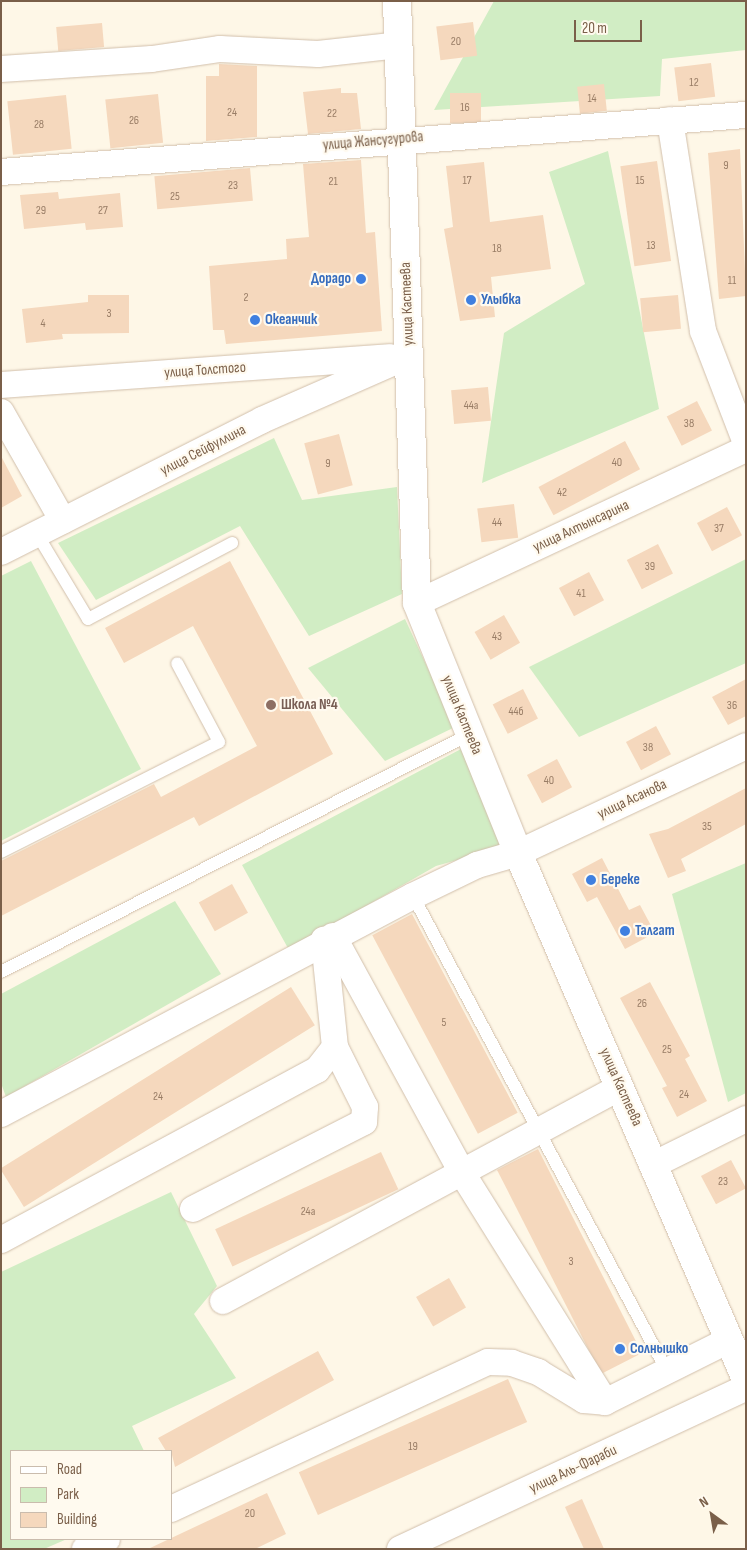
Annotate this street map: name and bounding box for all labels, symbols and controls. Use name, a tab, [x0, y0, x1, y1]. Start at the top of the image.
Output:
scale bar	[577, 10, 644, 42]
text: 20 m	[582, 19, 607, 38]
house number: 20	[451, 35, 461, 49]
house number: 12	[689, 76, 699, 90]
house number: 14	[587, 92, 597, 106]
house number: 16	[460, 101, 470, 115]
house number: 24	[227, 106, 237, 120]
house number: 22	[327, 107, 337, 121]
house number: 26	[129, 114, 139, 128]
house number: 28	[34, 118, 44, 132]
street label: улица Жансугурова	[322, 128, 424, 154]
house number: 9	[723, 159, 729, 173]
house number: 17	[463, 174, 471, 188]
house number: 15	[635, 174, 645, 188]
house number: 21	[328, 175, 338, 189]
house number: 23	[228, 179, 238, 193]
house number: 25	[170, 190, 180, 204]
house number: 29	[36, 204, 46, 218]
house number: 27	[98, 204, 108, 218]
house number: 13	[646, 239, 656, 253]
house number: 18	[492, 242, 502, 256]
street label: улица Кастеева	[397, 262, 417, 346]
place label: Дорадо	[311, 270, 351, 288]
marker: Дорадо	[355, 273, 367, 285]
house number: 11	[728, 274, 736, 288]
house number: 2	[244, 291, 248, 305]
place label: Улыбка	[481, 291, 521, 309]
marker: Улыбка	[465, 294, 477, 306]
house number: 3	[106, 307, 112, 321]
place label: Океанчик	[265, 311, 317, 329]
marker: Океанчик	[249, 314, 261, 326]
house number: 4	[40, 317, 46, 331]
street label: улица Толстого	[164, 358, 246, 382]
house number: 44а	[464, 399, 478, 413]
house number: 38	[684, 417, 694, 431]
street label: улица Сейфуллина	[157, 421, 249, 479]
house number: 40	[612, 456, 622, 470]
house number: 9	[325, 457, 331, 471]
house number: 42	[557, 486, 567, 500]
street label: улица Алтынсарина	[530, 496, 632, 556]
house number: 44	[492, 516, 502, 530]
house number: 37	[714, 522, 724, 536]
house number: 39	[645, 560, 655, 574]
house number: 41	[576, 587, 586, 601]
house number: 43	[492, 630, 502, 644]
street label: улица Кастеева	[438, 673, 486, 757]
place label: Школа №4	[281, 696, 338, 714]
marker: Школа №4	[265, 699, 277, 711]
house number: 36	[727, 699, 737, 713]
house number: 44б	[508, 705, 524, 719]
house number: 38	[643, 741, 653, 755]
house number: 40	[544, 774, 554, 788]
street label: улица Асанова	[594, 775, 670, 823]
house number: 35	[702, 820, 712, 834]
place label: Береке	[601, 871, 640, 889]
marker: Береке	[585, 874, 597, 886]
place label: Талгат	[635, 922, 675, 940]
marker: Талгат	[619, 925, 631, 937]
house number: 26	[637, 997, 647, 1011]
house number: 5	[442, 1016, 446, 1030]
house number: 25	[662, 1043, 672, 1057]
street label: улица Кастеева	[596, 1045, 646, 1129]
house number: 24	[679, 1088, 689, 1102]
house number: 24	[153, 1090, 163, 1104]
house number: 23	[718, 1175, 728, 1189]
house number: 24а	[301, 1205, 315, 1219]
house number: 3	[568, 1255, 574, 1269]
place label: Солнышко	[630, 1340, 688, 1358]
marker: Солнышко	[614, 1343, 626, 1355]
house number: 19	[408, 1440, 418, 1454]
street label: улица Аль-Фараби	[526, 1441, 620, 1497]
legend	[10, 1450, 172, 1540]
text: Road	[57, 1460, 82, 1479]
text: Park	[57, 1485, 79, 1504]
north arrow	[687, 1490, 737, 1540]
text: N	[696, 1493, 711, 1511]
house number: 20	[245, 1507, 255, 1521]
text: Building	[57, 1510, 97, 1529]

